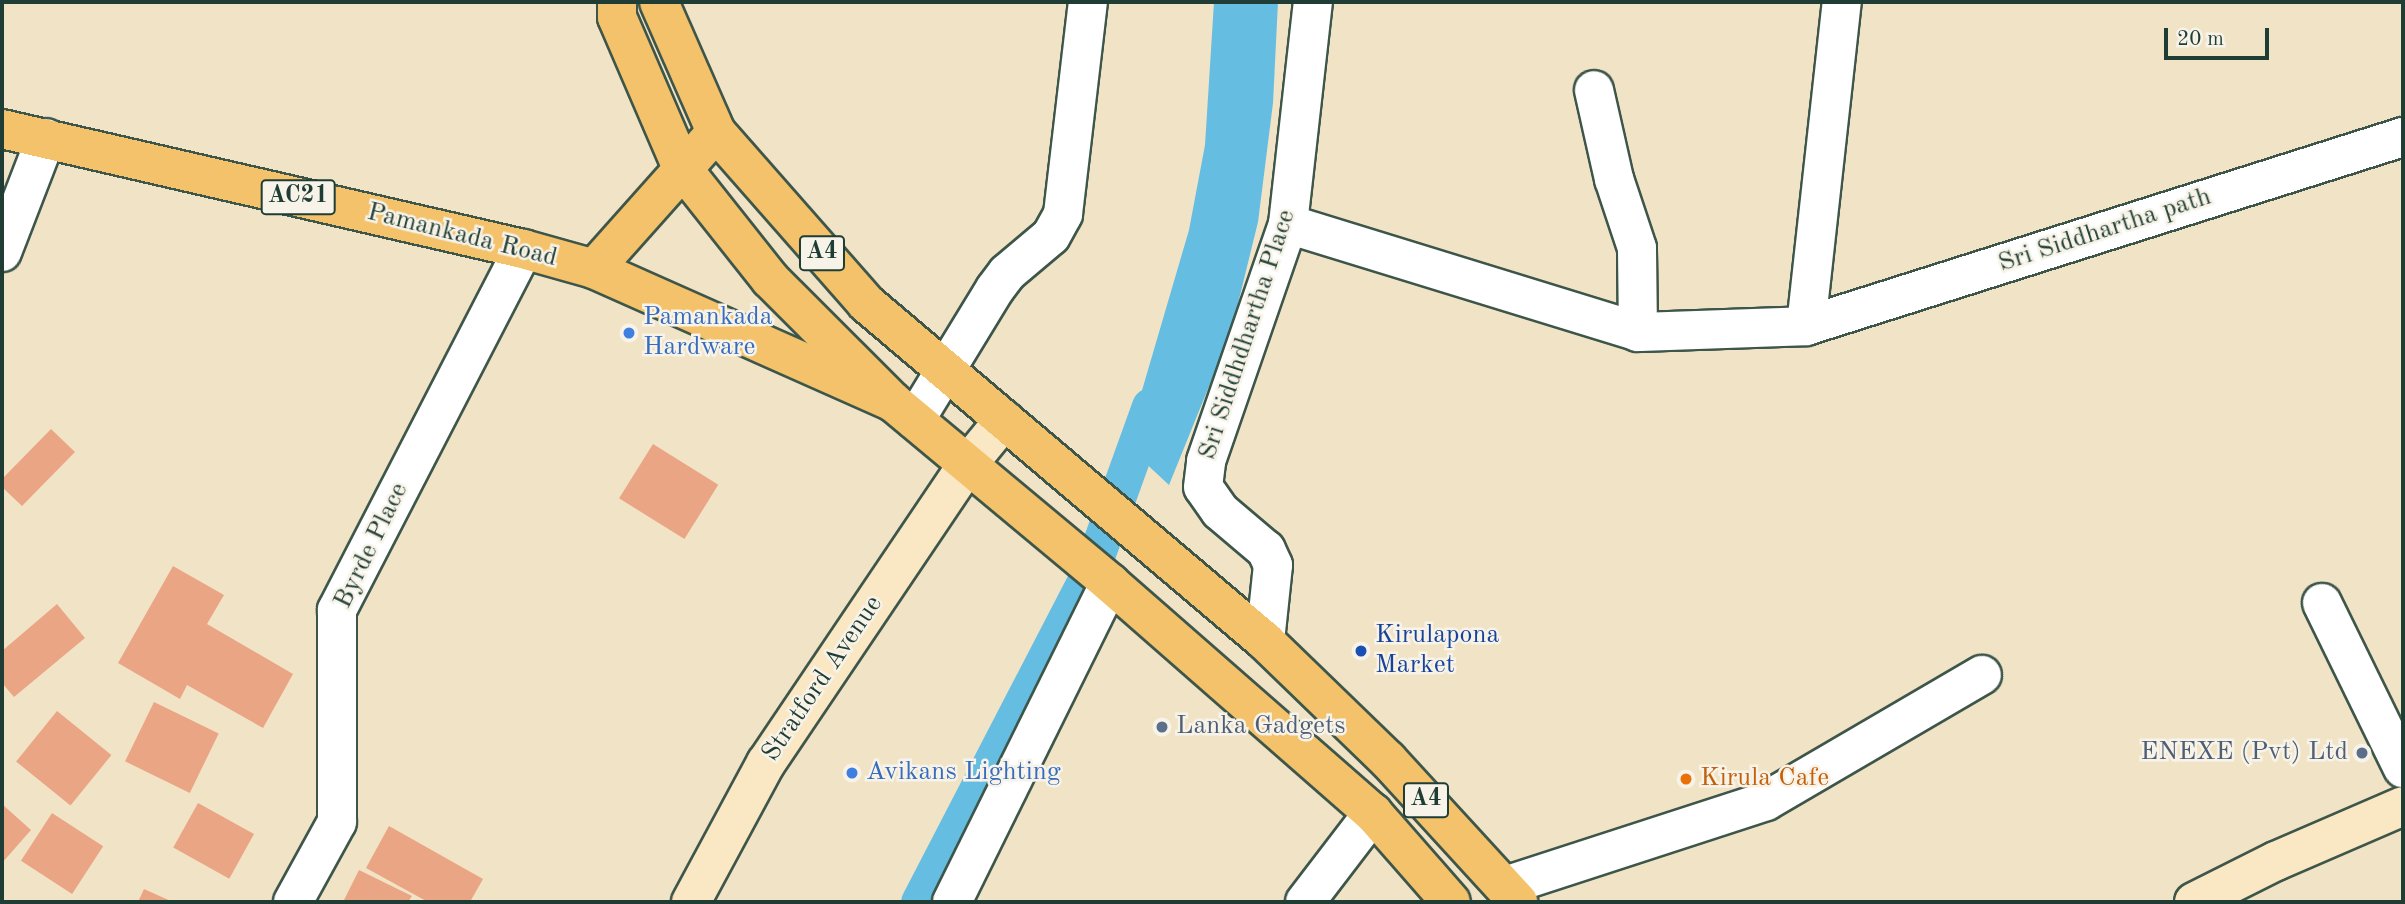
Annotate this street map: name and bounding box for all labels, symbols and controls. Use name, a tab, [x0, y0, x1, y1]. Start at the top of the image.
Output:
scale bar	[2167, 14, 2272, 58]
text: 20 m	[2177, 29, 2224, 50]
road number: AC21	[260, 176, 336, 218]
street label: Sri Siddhartha path	[1995, 182, 2215, 280]
street label: Pamankada Road	[364, 197, 560, 275]
street label: Sri Siddhdhartha Place	[1193, 206, 1303, 464]
road number: A4	[798, 232, 846, 274]
place label: Pamankada Hardware	[643, 302, 773, 364]
marker: Pamankada Hardware	[621, 325, 637, 341]
street label: Byrde Place	[328, 478, 416, 614]
street label: Stratford Avenue	[756, 590, 890, 768]
place label: Kirulapona Market	[1375, 620, 1499, 682]
marker: Kirulapona Market	[1353, 643, 1369, 659]
place label: Lanka Gadgets	[1176, 711, 1345, 743]
marker: Lanka Gadgets	[1154, 719, 1170, 735]
place label: ENEXE (Pvt) Ltd	[2140, 737, 2348, 769]
marker: ENEXE (Pvt) Ltd	[2354, 745, 2370, 761]
place label: Avikans Lighting	[866, 757, 1061, 789]
place label: Kirula Cafe	[1700, 763, 1829, 795]
marker: Avikans Lighting	[844, 765, 860, 781]
marker: Kirula Cafe	[1678, 771, 1694, 787]
road number: A4	[1402, 780, 1450, 820]

